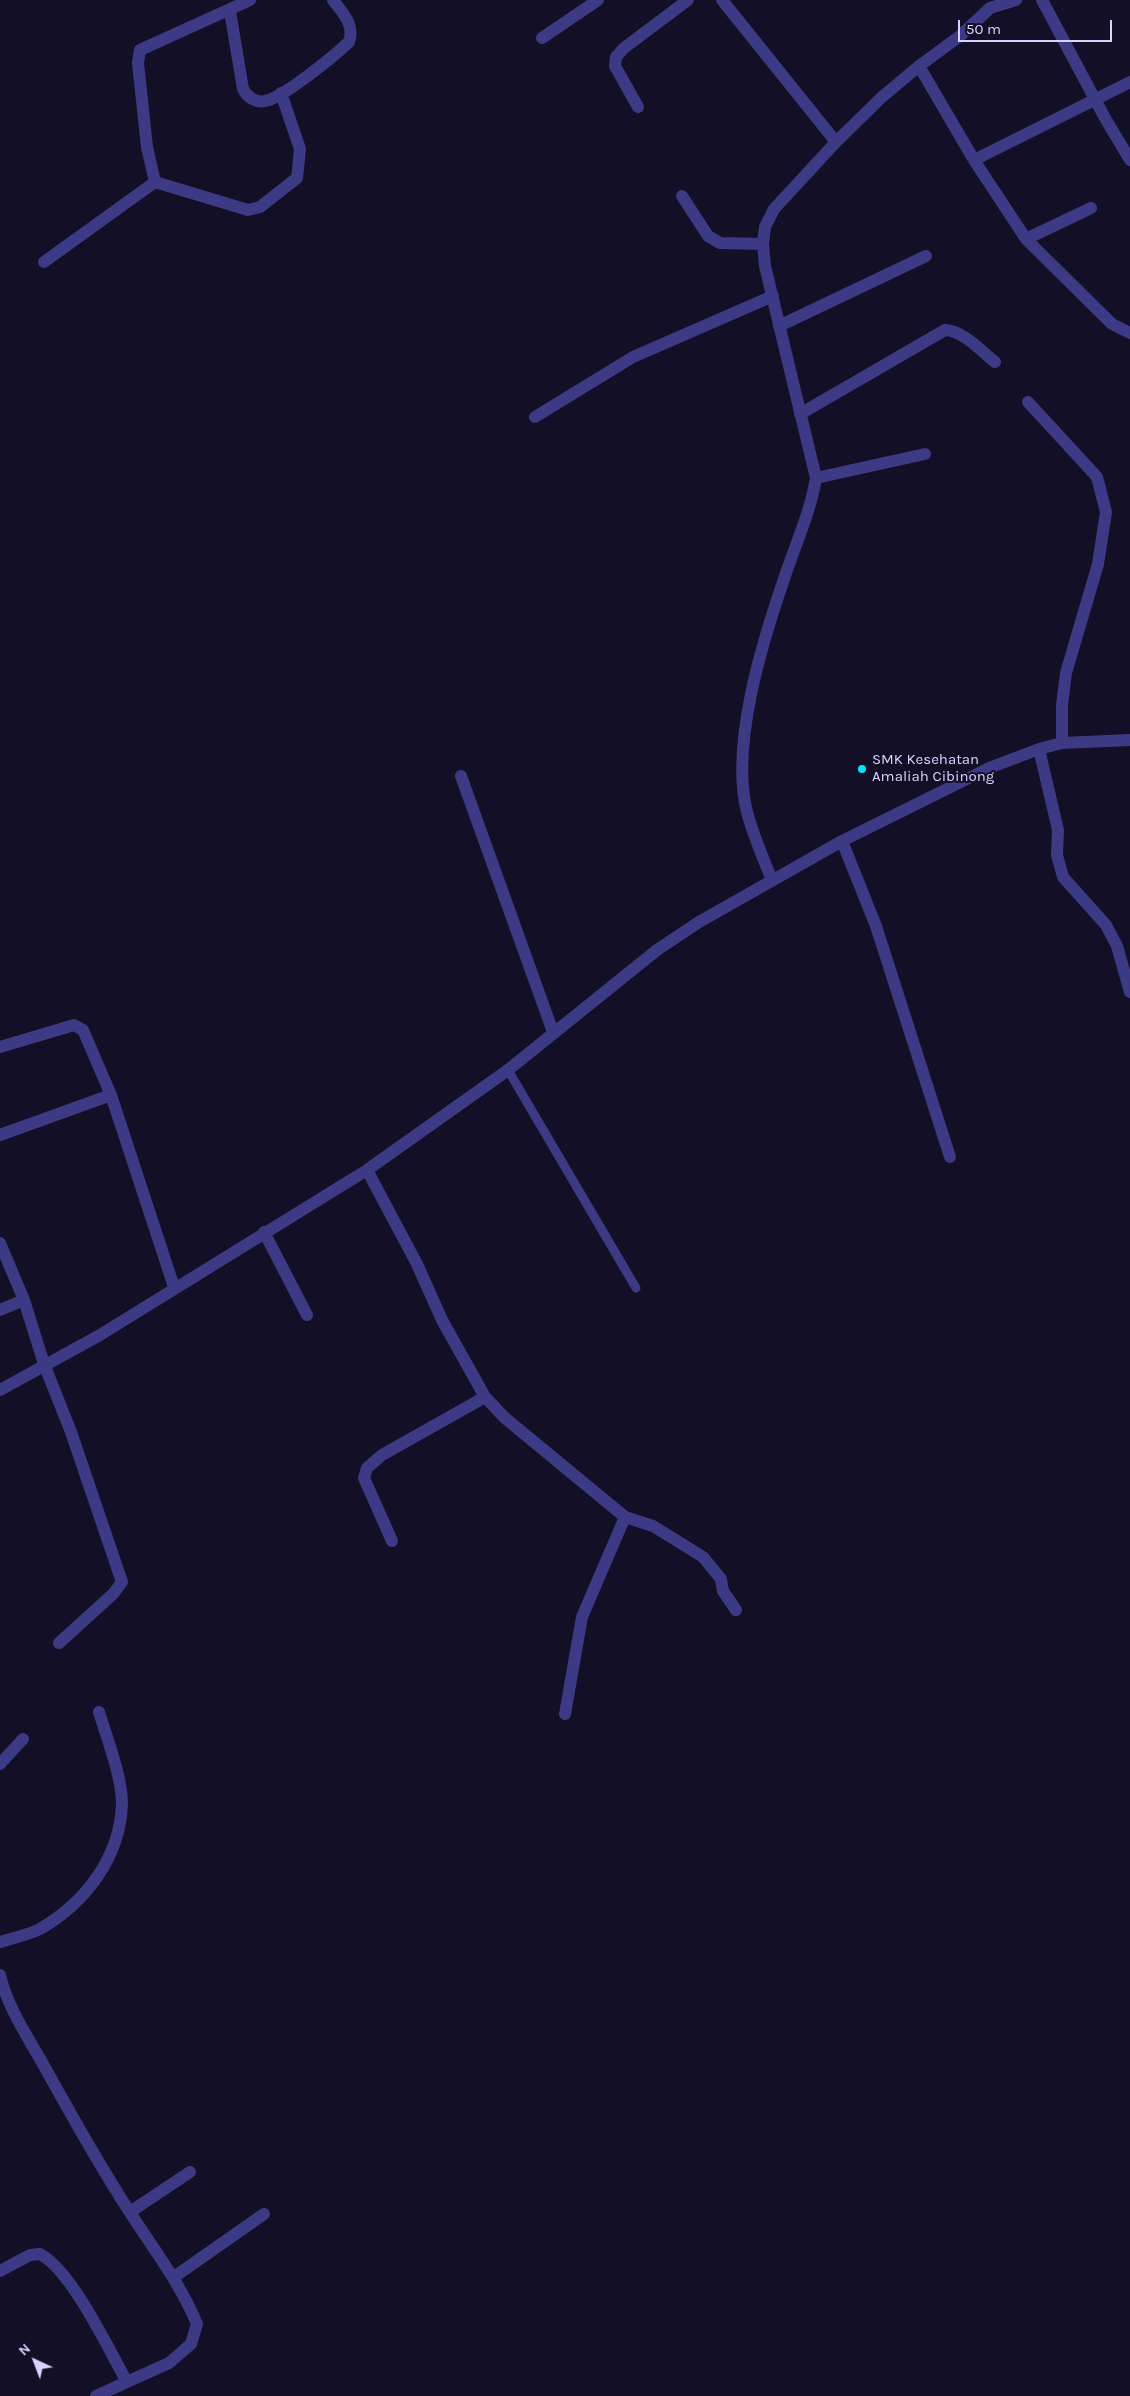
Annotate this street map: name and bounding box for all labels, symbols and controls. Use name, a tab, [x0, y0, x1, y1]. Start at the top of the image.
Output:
scale bar	[960, 10, 1114, 42]
text: 50 m	[966, 20, 1001, 38]
place label: SMK Kesehatan Amaliah Cibinong	[872, 751, 994, 786]
marker: SMK Kesehatan Amaliah Cibinong	[856, 763, 868, 775]
north arrow	[10, 2336, 60, 2386]
text: N	[15, 2340, 34, 2359]

